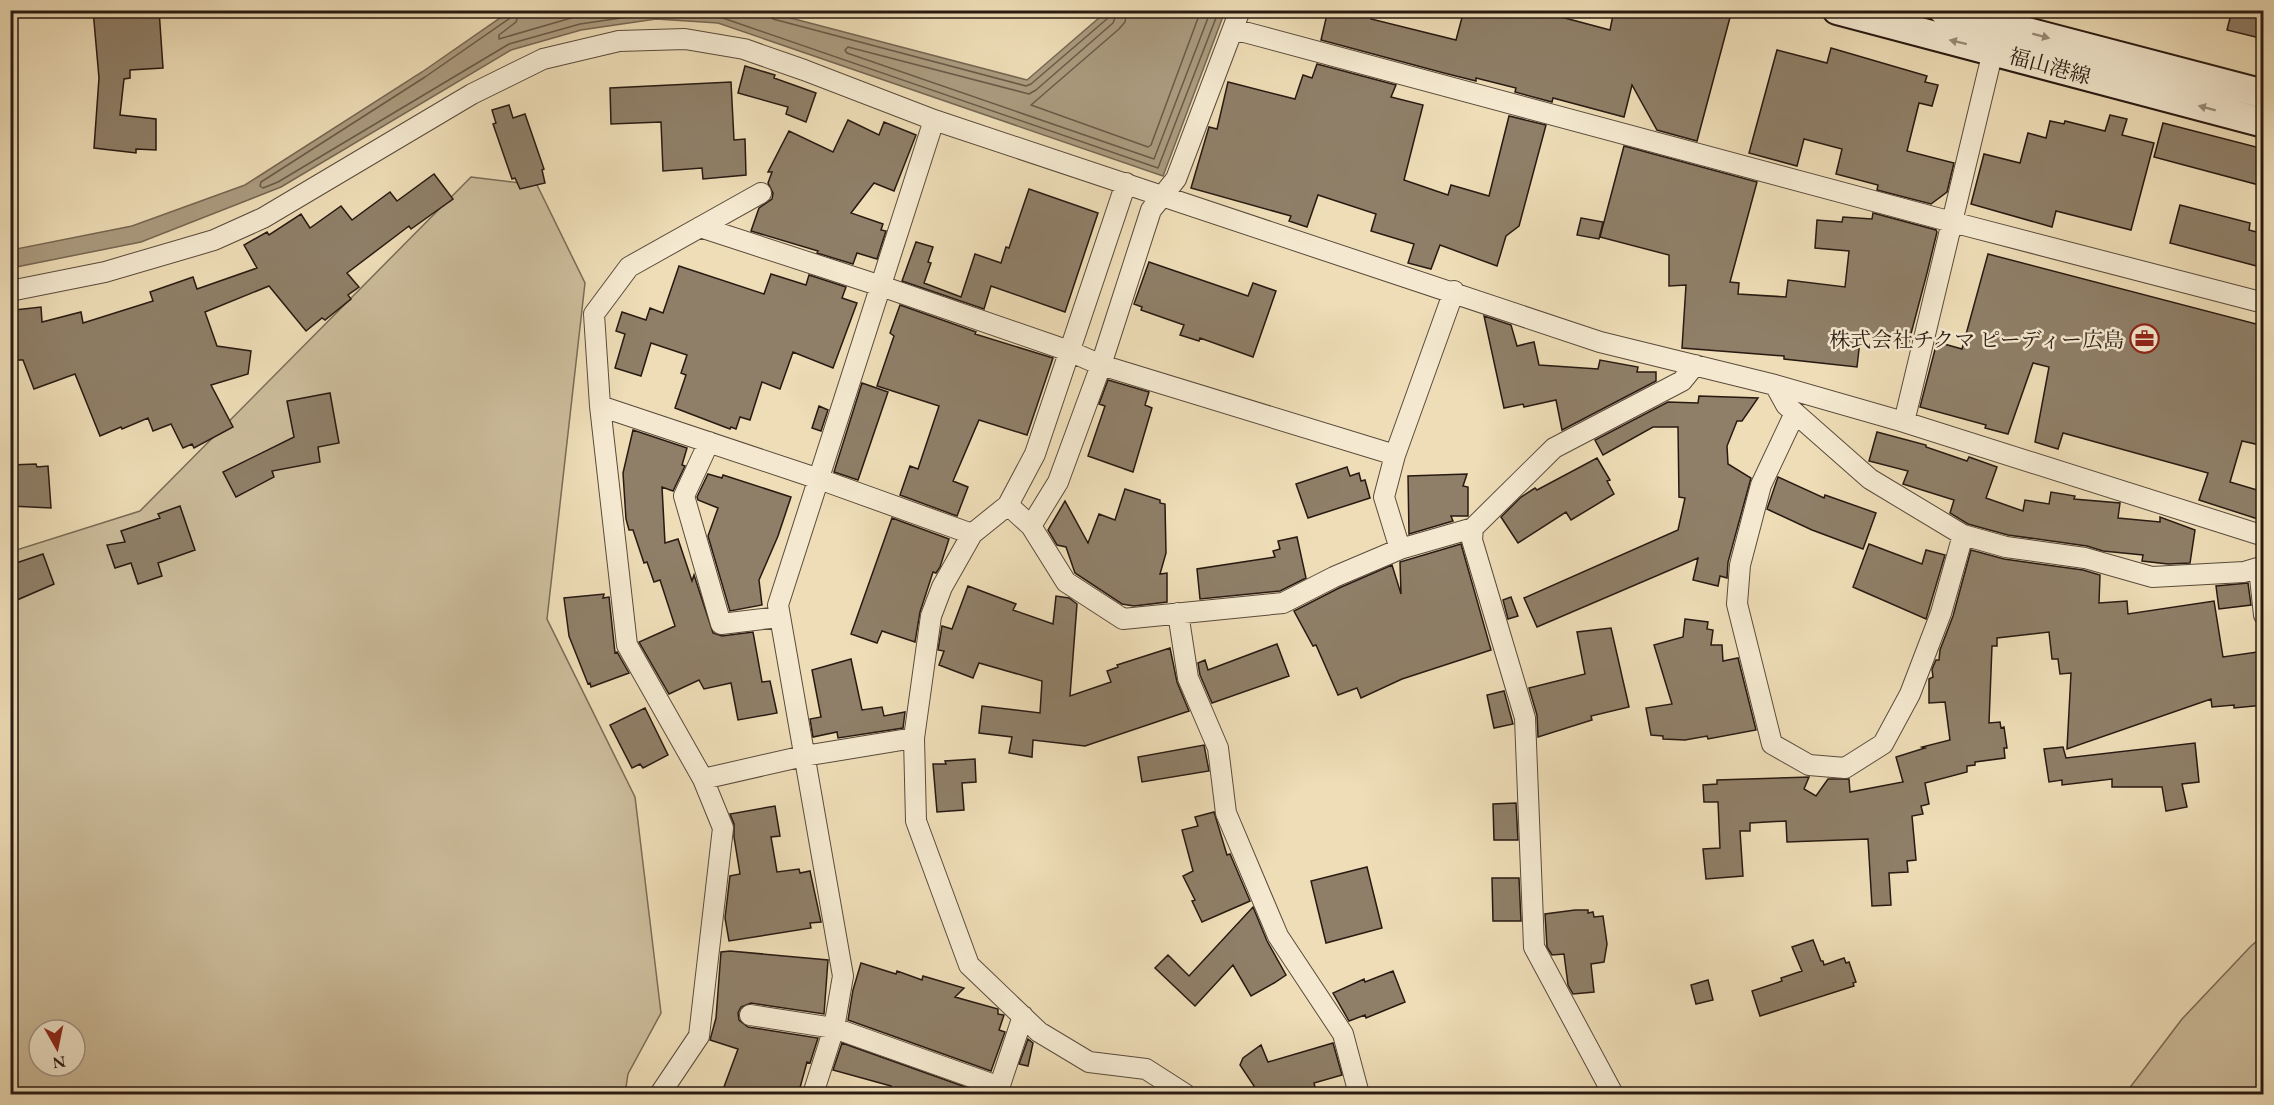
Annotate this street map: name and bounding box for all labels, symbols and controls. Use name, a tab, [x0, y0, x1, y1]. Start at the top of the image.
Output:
one-way arrow	[2032, 32, 2050, 41]
one-way arrow	[1949, 36, 1967, 46]
street label: 福山港線	[2006, 42, 2094, 90]
one-way arrow	[2198, 103, 2216, 112]
office icon: 株式会社チクマ ピーディー広島	[2129, 323, 2161, 355]
place label: 株式会社チクマ ピーディー広島	[1829, 326, 2124, 353]
north arrow	[27, 1018, 87, 1078]
text: N	[51, 1051, 67, 1074]

